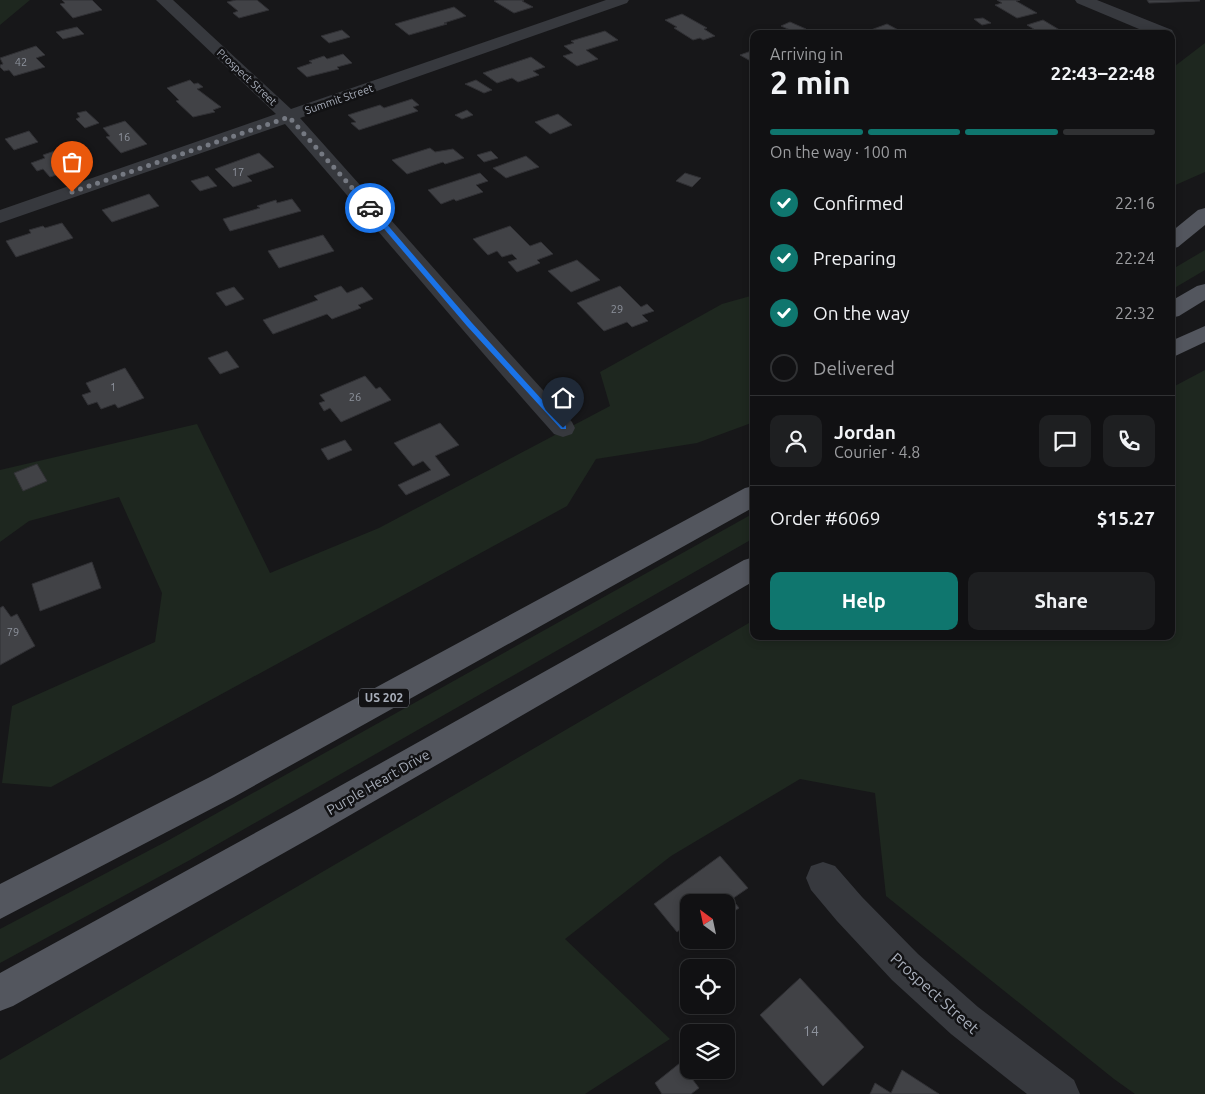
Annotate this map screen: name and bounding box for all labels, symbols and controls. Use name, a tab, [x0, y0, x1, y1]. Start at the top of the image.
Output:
text: Arriving in	[770, 45, 843, 63]
street label: Prospect Street	[215, 46, 280, 108]
house number: 42	[15, 56, 27, 68]
text: 22:43–22:48	[1050, 62, 1155, 84]
text: 2 min	[770, 64, 851, 100]
street label: Summit Street	[303, 82, 375, 116]
house number: 16	[118, 131, 130, 143]
pin	[51, 141, 93, 192]
text: On the way · 100 m	[770, 143, 907, 161]
icon: bag	[58, 148, 86, 176]
house number: 17	[232, 166, 244, 178]
courier	[345, 183, 395, 233]
icon: check	[770, 189, 798, 217]
text: Confirmed	[813, 192, 904, 214]
icon: car	[356, 194, 384, 222]
text: 22:16	[1115, 194, 1155, 212]
icon: check	[770, 244, 798, 272]
text: Preparing	[813, 247, 897, 269]
text: 22:24	[1115, 249, 1155, 267]
icon: check	[770, 299, 798, 327]
text: On the way	[813, 302, 910, 324]
house number: 29	[611, 303, 623, 315]
text: 22:32	[1115, 304, 1155, 322]
text: Delivered	[813, 357, 895, 379]
pin	[542, 377, 584, 428]
house number: 1	[110, 381, 116, 393]
icon: home	[549, 384, 577, 412]
house number: 26	[349, 391, 361, 403]
button: person	[770, 415, 822, 467]
button: chat	[1039, 415, 1091, 467]
button: phone	[1103, 415, 1155, 467]
text: Jordan	[834, 421, 896, 443]
text: Courier · 4.8	[834, 443, 920, 461]
text: Order #6069	[770, 507, 880, 529]
text: $15.27	[1097, 507, 1155, 529]
button: Help	[770, 572, 958, 630]
button: Share	[968, 572, 1155, 630]
house number: 79	[7, 626, 19, 638]
road number: US 202	[359, 688, 409, 708]
street label: Purple Heart Drive	[324, 746, 432, 818]
north arrow	[680, 894, 735, 949]
map controls	[680, 894, 735, 1079]
street label: Prospect Street	[887, 949, 983, 1038]
button: locate	[680, 959, 735, 1014]
house number: 14	[803, 1023, 819, 1039]
button: layers	[680, 1024, 735, 1079]

